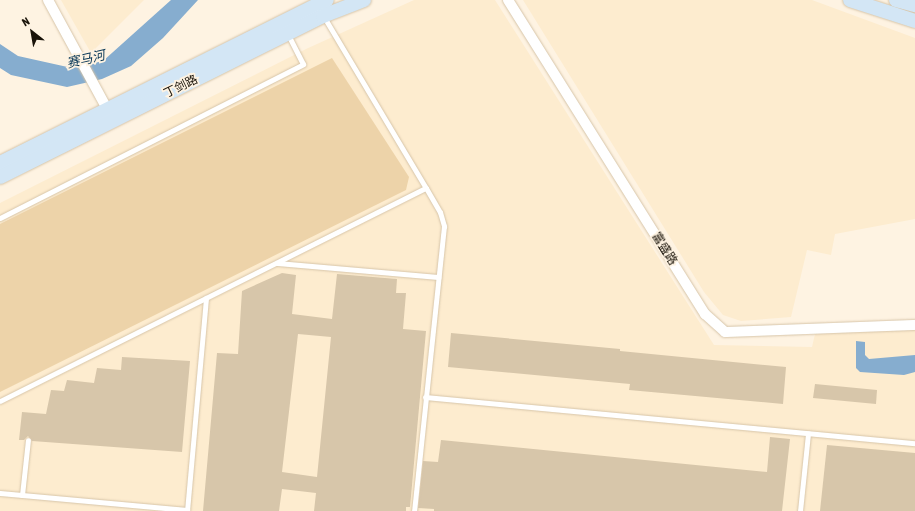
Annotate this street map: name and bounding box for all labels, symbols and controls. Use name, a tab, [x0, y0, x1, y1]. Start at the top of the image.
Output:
north arrow	[12, 12, 52, 52]
text: N	[20, 15, 32, 29]
water label: 赛马河	[65, 48, 107, 72]
street label: 丁剑路	[162, 73, 200, 101]
street label: 富盛路	[648, 230, 680, 268]

